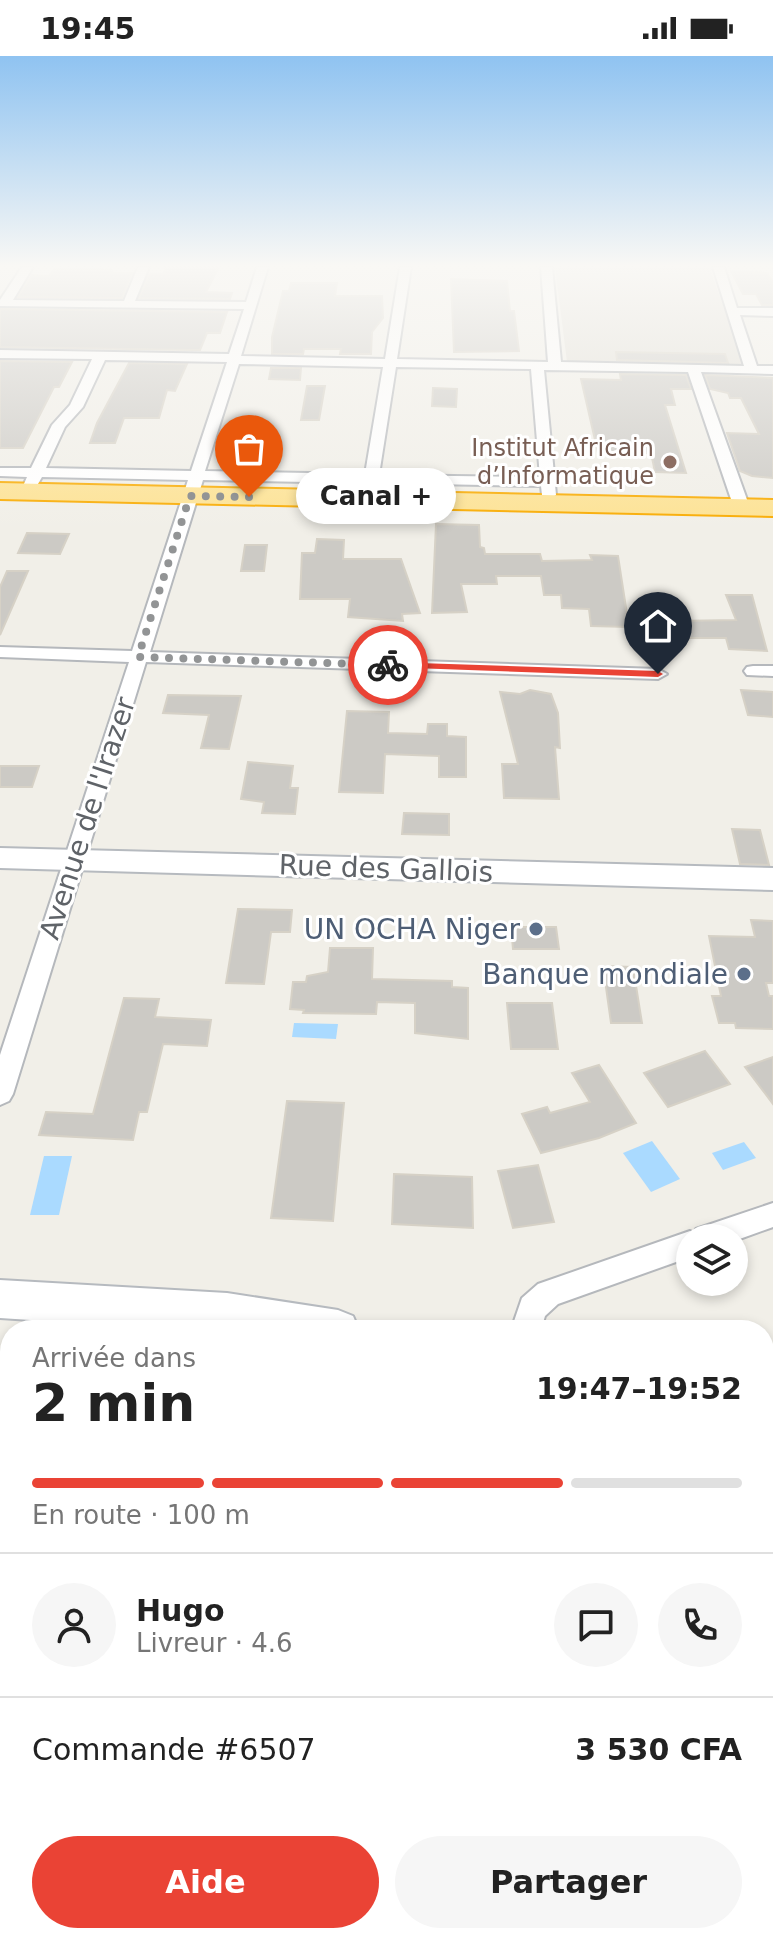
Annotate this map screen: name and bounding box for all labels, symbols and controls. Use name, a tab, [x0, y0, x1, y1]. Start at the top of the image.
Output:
text: 19:45	[40, 11, 136, 46]
pin	[215, 415, 283, 497]
icon: bag	[227, 427, 271, 471]
place label: Institut Africain d’Informatique	[471, 434, 654, 490]
marker: Institut Africain d’Informatique	[661, 453, 679, 471]
callout: Canal +	[297, 469, 457, 525]
text: Canal +	[320, 481, 432, 511]
pin	[624, 592, 692, 674]
icon: home	[636, 604, 680, 648]
courier	[348, 625, 428, 705]
icon: bike	[366, 643, 410, 687]
street label: Avenue de l'Irazer	[33, 692, 142, 943]
street label: Rue des Gallois	[278, 848, 494, 889]
place label: UN OCHA Niger	[304, 913, 520, 946]
marker: UN OCHA Niger	[527, 920, 545, 938]
place label: Banque mondiale	[482, 958, 728, 991]
marker: Banque mondiale	[735, 965, 753, 983]
map controls	[676, 1224, 748, 1296]
button: layers	[676, 1224, 748, 1296]
text: Arrivée dans	[32, 1343, 196, 1373]
text: 19:47–19:52	[536, 1371, 742, 1406]
text: 2 min	[32, 1373, 195, 1433]
text: En route · 100 m	[32, 1500, 250, 1530]
button: person	[32, 1583, 116, 1667]
button: chat	[554, 1583, 638, 1667]
button: phone	[658, 1583, 742, 1667]
text: Hugo	[136, 1593, 225, 1628]
text: Livreur · 4.6	[136, 1628, 293, 1658]
text: Commande #6507	[32, 1732, 316, 1767]
text: 3 530 CFA	[575, 1732, 742, 1767]
button: Aide	[32, 1836, 379, 1928]
button: Partager	[395, 1836, 742, 1928]

